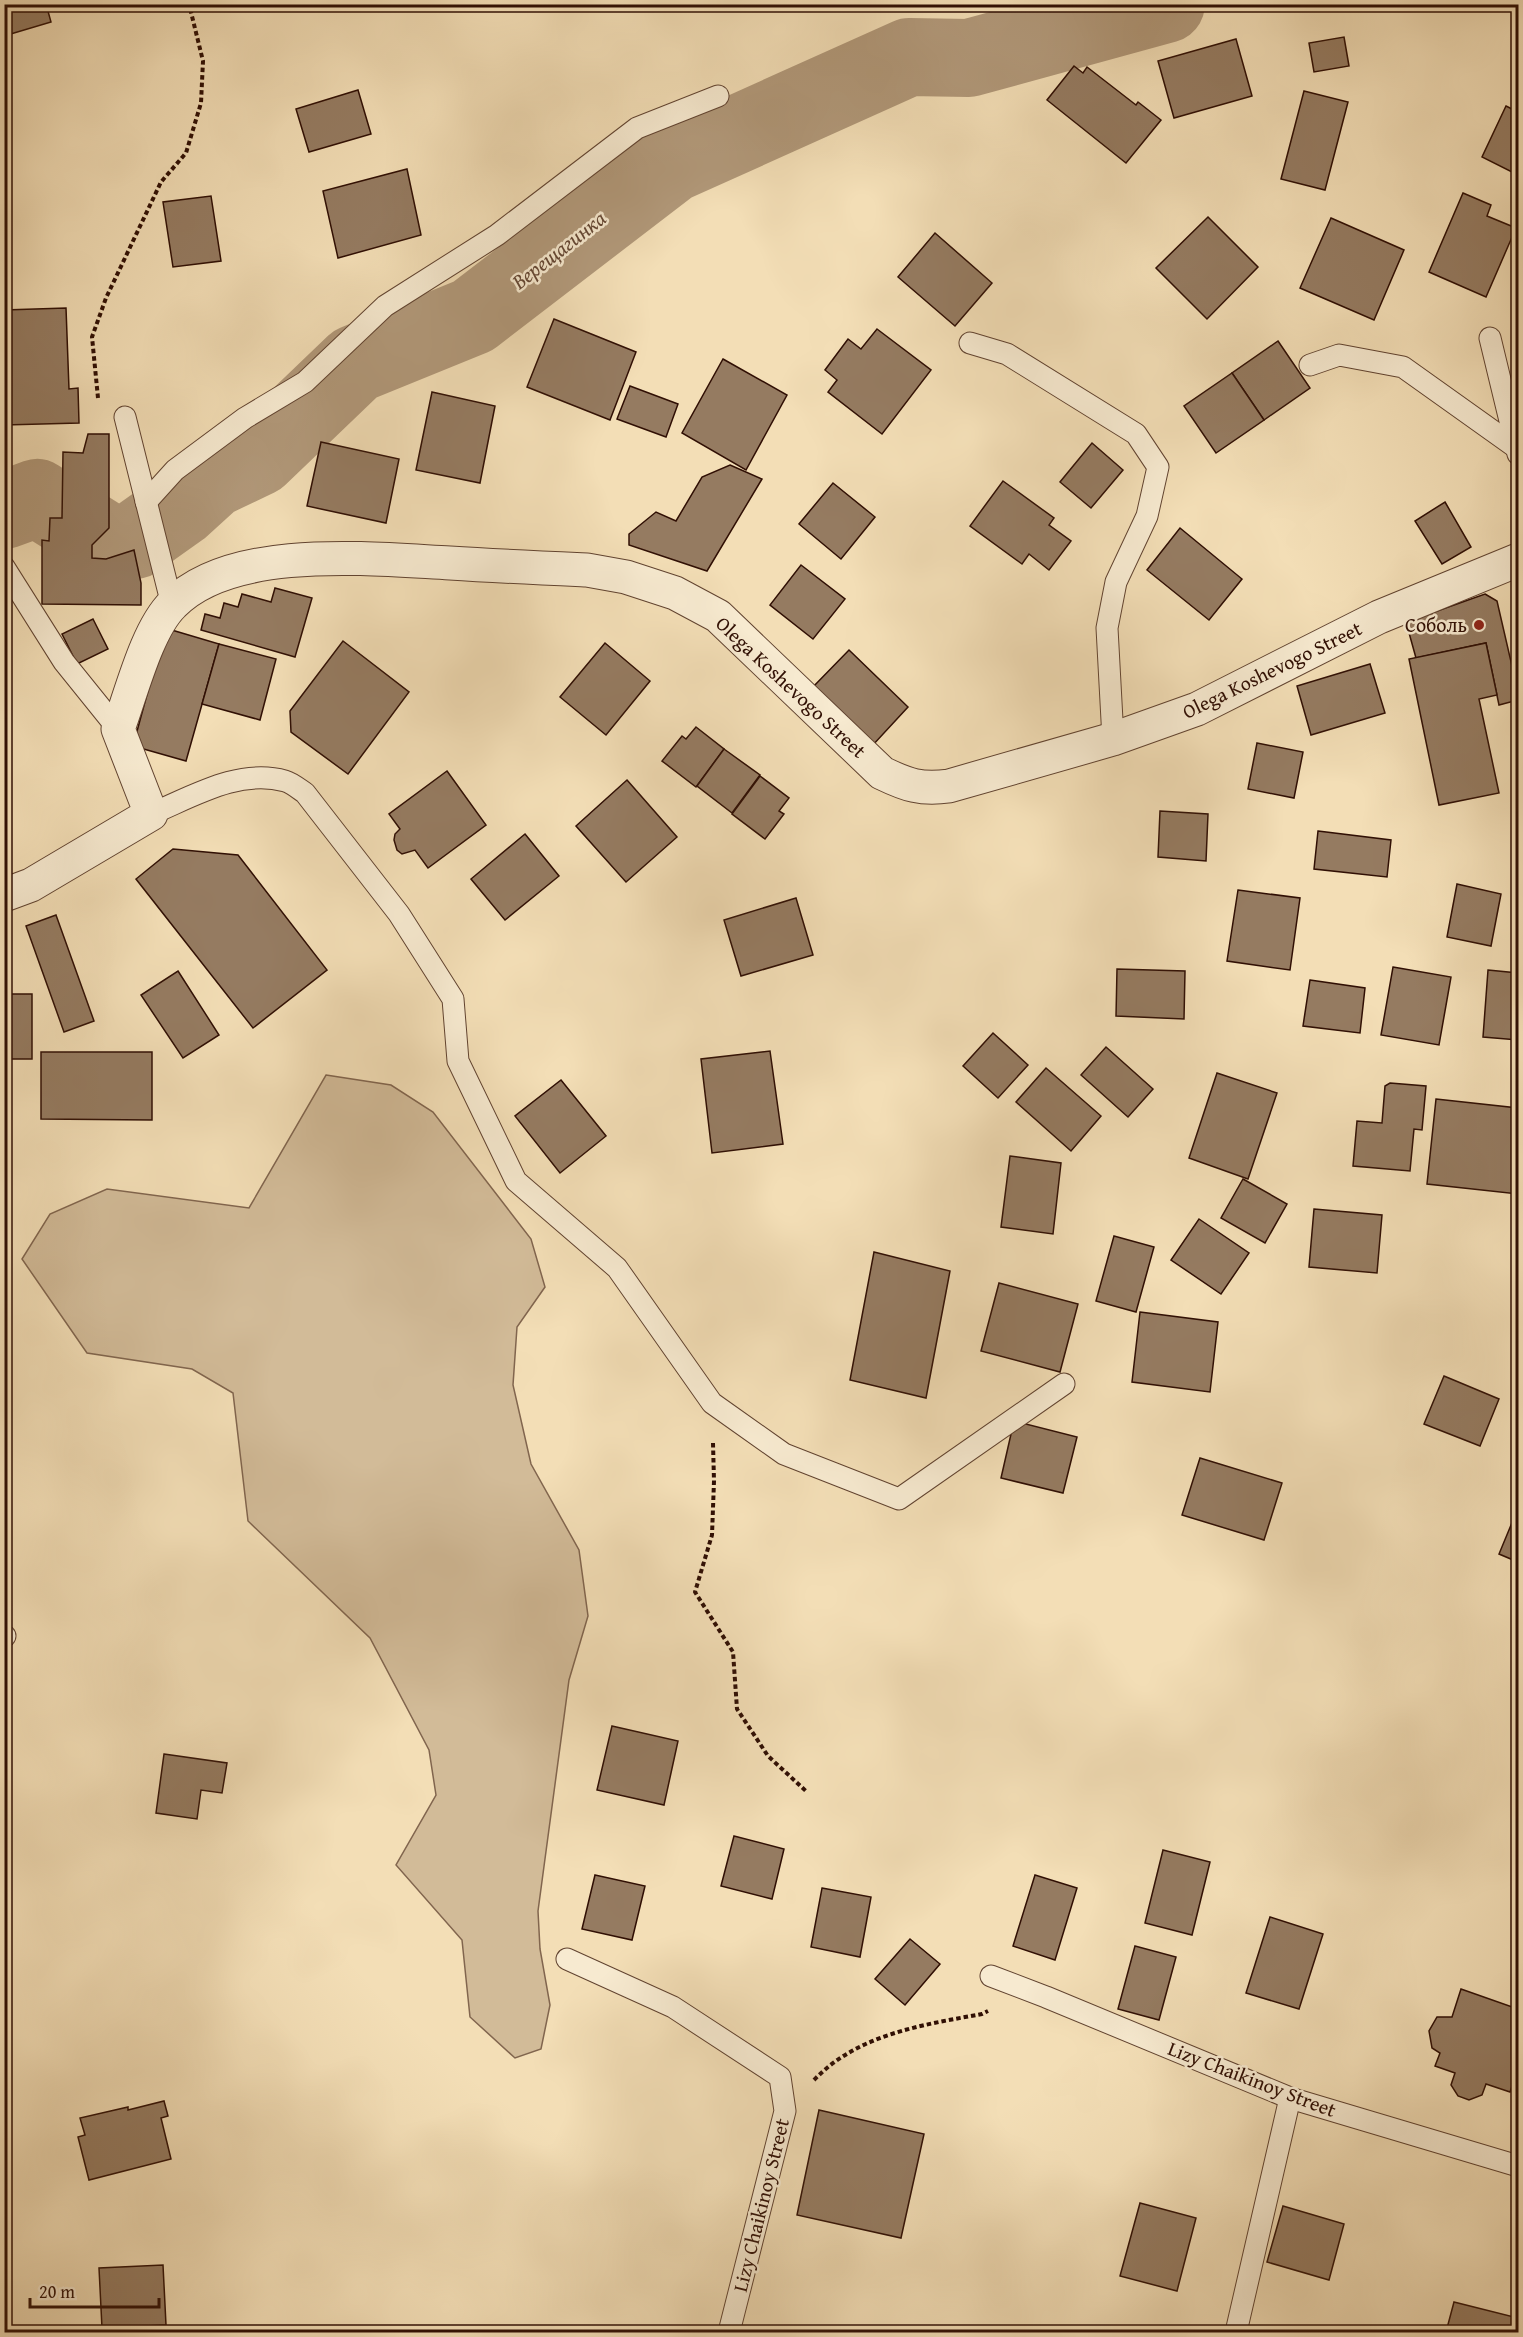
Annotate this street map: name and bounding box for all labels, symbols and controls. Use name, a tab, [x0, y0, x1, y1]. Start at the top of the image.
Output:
water label: Верещагинка	[504, 203, 613, 297]
street label: Olega Koshevogo Street	[710, 609, 873, 764]
place label: Соболь	[1405, 610, 1467, 639]
street label: Olega Koshevogo Street	[1177, 613, 1366, 726]
marker: Соболь	[1472, 618, 1486, 632]
street label: Lizy Chaikinoy Street	[1164, 2033, 1340, 2124]
street label: Lizy Chaikinoy Street	[725, 2115, 796, 2295]
scale bar	[30, 2271, 159, 2309]
text: 20 m	[39, 2278, 75, 2305]

